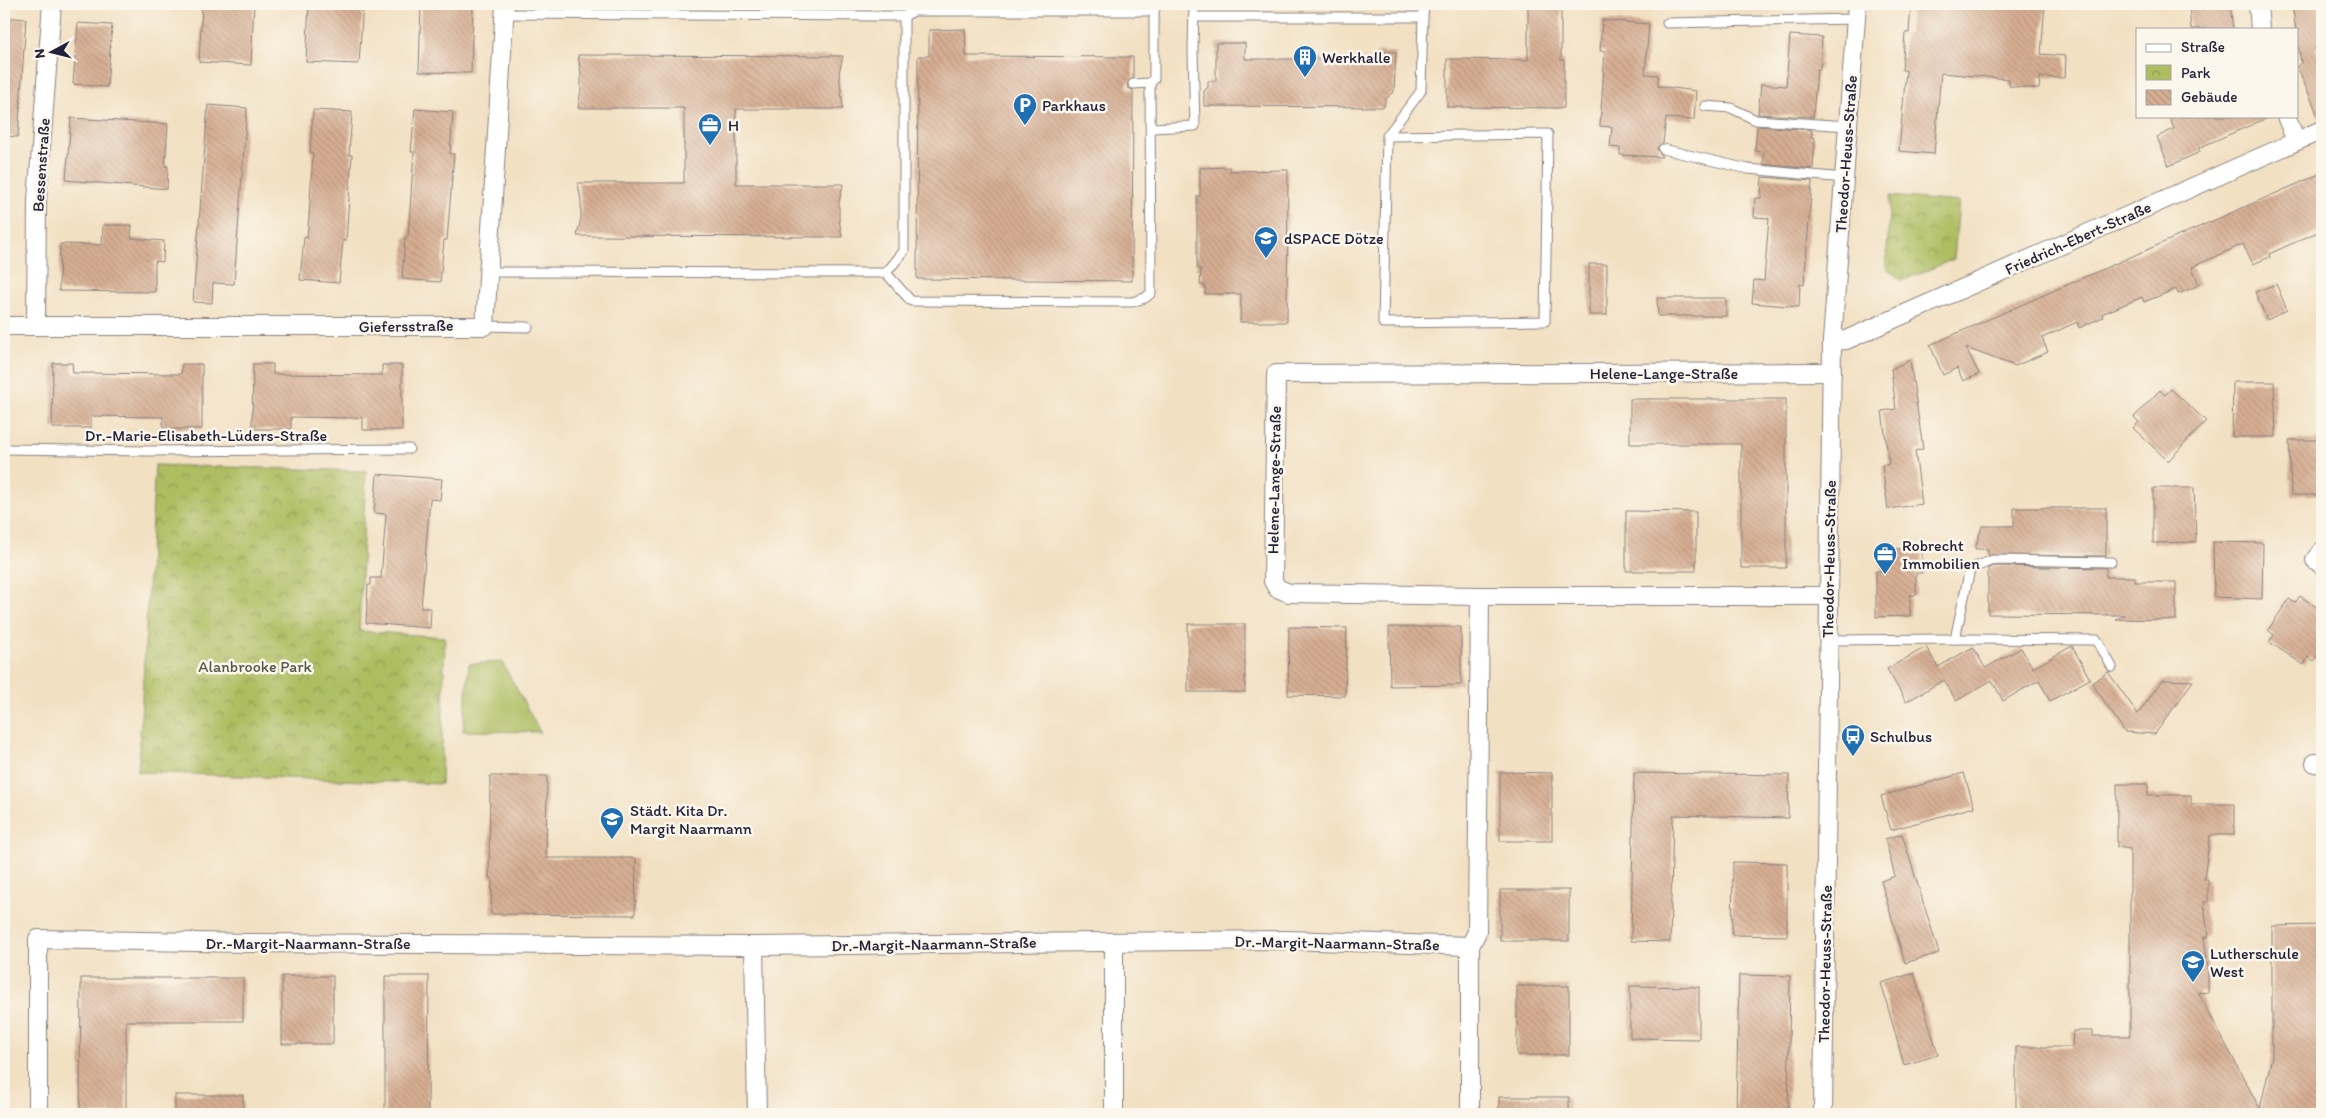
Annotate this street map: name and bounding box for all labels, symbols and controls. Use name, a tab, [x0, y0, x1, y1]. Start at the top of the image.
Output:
north arrow	[28, 28, 78, 78]
legend	[2136, 28, 2298, 118]
text: Straße	[2181, 38, 2225, 56]
building icon: Werkhalle	[1292, 44, 1318, 78]
text: N	[31, 48, 49, 59]
place label: Werkhalle	[1322, 48, 1391, 67]
text: Park	[2181, 64, 2211, 82]
street label: Theodor-Heuss-Straße	[1831, 75, 1861, 233]
text: Gebäude	[2181, 88, 2238, 106]
parking icon: Parkhaus	[1012, 92, 1038, 126]
place label: Parkhaus	[1042, 96, 1106, 115]
office icon: H	[697, 112, 723, 146]
place label: H	[728, 116, 739, 135]
street label: Bessenstraße	[28, 117, 54, 213]
street label: Friedrich-Ebert-Straße	[2002, 197, 2154, 279]
school or university icon: dSPACE Dötze	[1253, 225, 1279, 259]
place label: dSPACE Dötze	[1284, 229, 1384, 248]
street label: Giefersstraße	[358, 316, 454, 336]
street label: Helene-Lange-Straße	[1590, 364, 1738, 383]
street label: Helene-Lange-Straße	[1263, 406, 1285, 554]
street label: Dr.-Marie-Elisabeth-Lüders-Straße	[85, 426, 327, 445]
street label: Theodor-Heuss-Straße	[1818, 480, 1840, 638]
place label: Robrecht Immobilien	[1902, 536, 1980, 573]
office icon: Robrecht Immobilien	[1872, 541, 1898, 575]
park label: Alanbrooke Park	[198, 657, 313, 676]
bus stop icon: Schulbus	[1840, 723, 1866, 757]
place label: Schulbus	[1870, 727, 1932, 746]
place label: Städt. Kita Dr. Margit Naarmann	[630, 801, 752, 838]
school or university icon: Städt. Kita Dr. Margit Naarmann	[599, 806, 625, 840]
street label: Theodor-Heuss-Straße	[1814, 885, 1836, 1043]
street label: Dr.-Margit-Naarmann-Straße	[1234, 932, 1440, 954]
street label: Dr.-Margit-Naarmann-Straße	[831, 933, 1037, 955]
street label: Dr.-Margit-Naarmann-Straße	[205, 934, 411, 953]
place label: Lutherschule West	[2210, 944, 2299, 981]
school or university icon: Lutherschule West	[2180, 949, 2206, 983]

